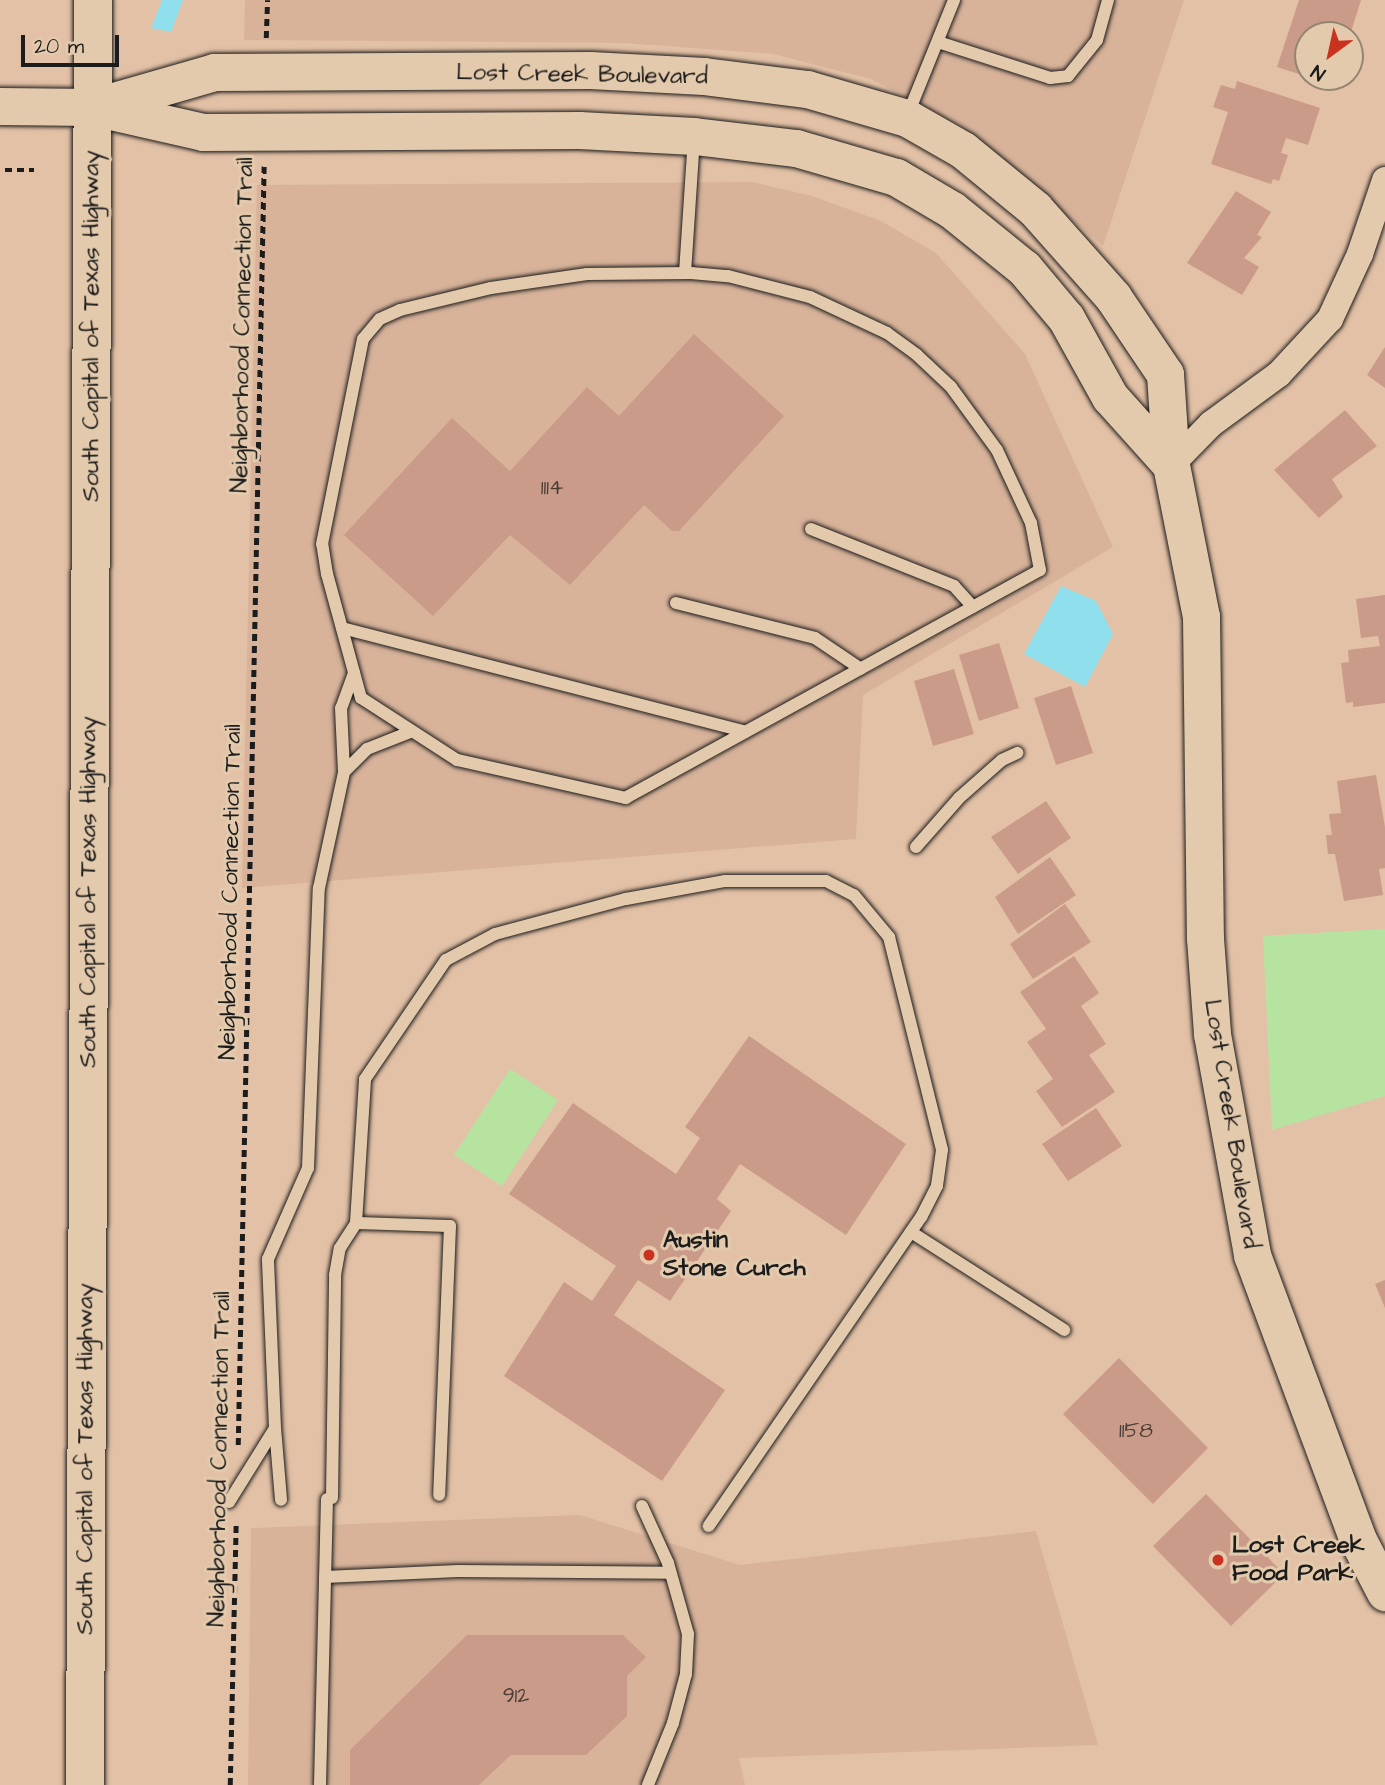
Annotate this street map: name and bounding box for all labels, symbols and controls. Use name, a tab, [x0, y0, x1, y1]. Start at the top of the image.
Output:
scale bar	[24, 21, 122, 65]
north arrow	[1294, 21, 1364, 91]
text: 20 m	[34, 32, 84, 61]
street label: Lost Creek Boulevard	[456, 58, 708, 92]
text: N	[1306, 58, 1331, 87]
street label: South Capital of Texas Highway	[78, 150, 106, 502]
street label: Neighborhood Connection Trail	[226, 157, 260, 493]
house number: 1114	[541, 475, 563, 501]
street label: South Capital of Texas Highway	[75, 716, 103, 1068]
street label: Neighborhood Connection Trail	[214, 724, 248, 1060]
street label: Lost Creek Boulevard	[1197, 997, 1265, 1251]
place label: Austin Stone Curch	[663, 1227, 806, 1283]
marker: Austin Stone Curch	[641, 1247, 657, 1263]
street label: South Capital of Texas Highway	[72, 1283, 100, 1635]
street label: Neighborhood Connection Trail	[203, 1291, 237, 1627]
house number: 1158	[1119, 1418, 1153, 1444]
place label: Lost Creek Food Park	[1232, 1532, 1364, 1588]
marker: Lost Creek Food Park	[1210, 1552, 1226, 1568]
house number: 912	[503, 1683, 529, 1709]

